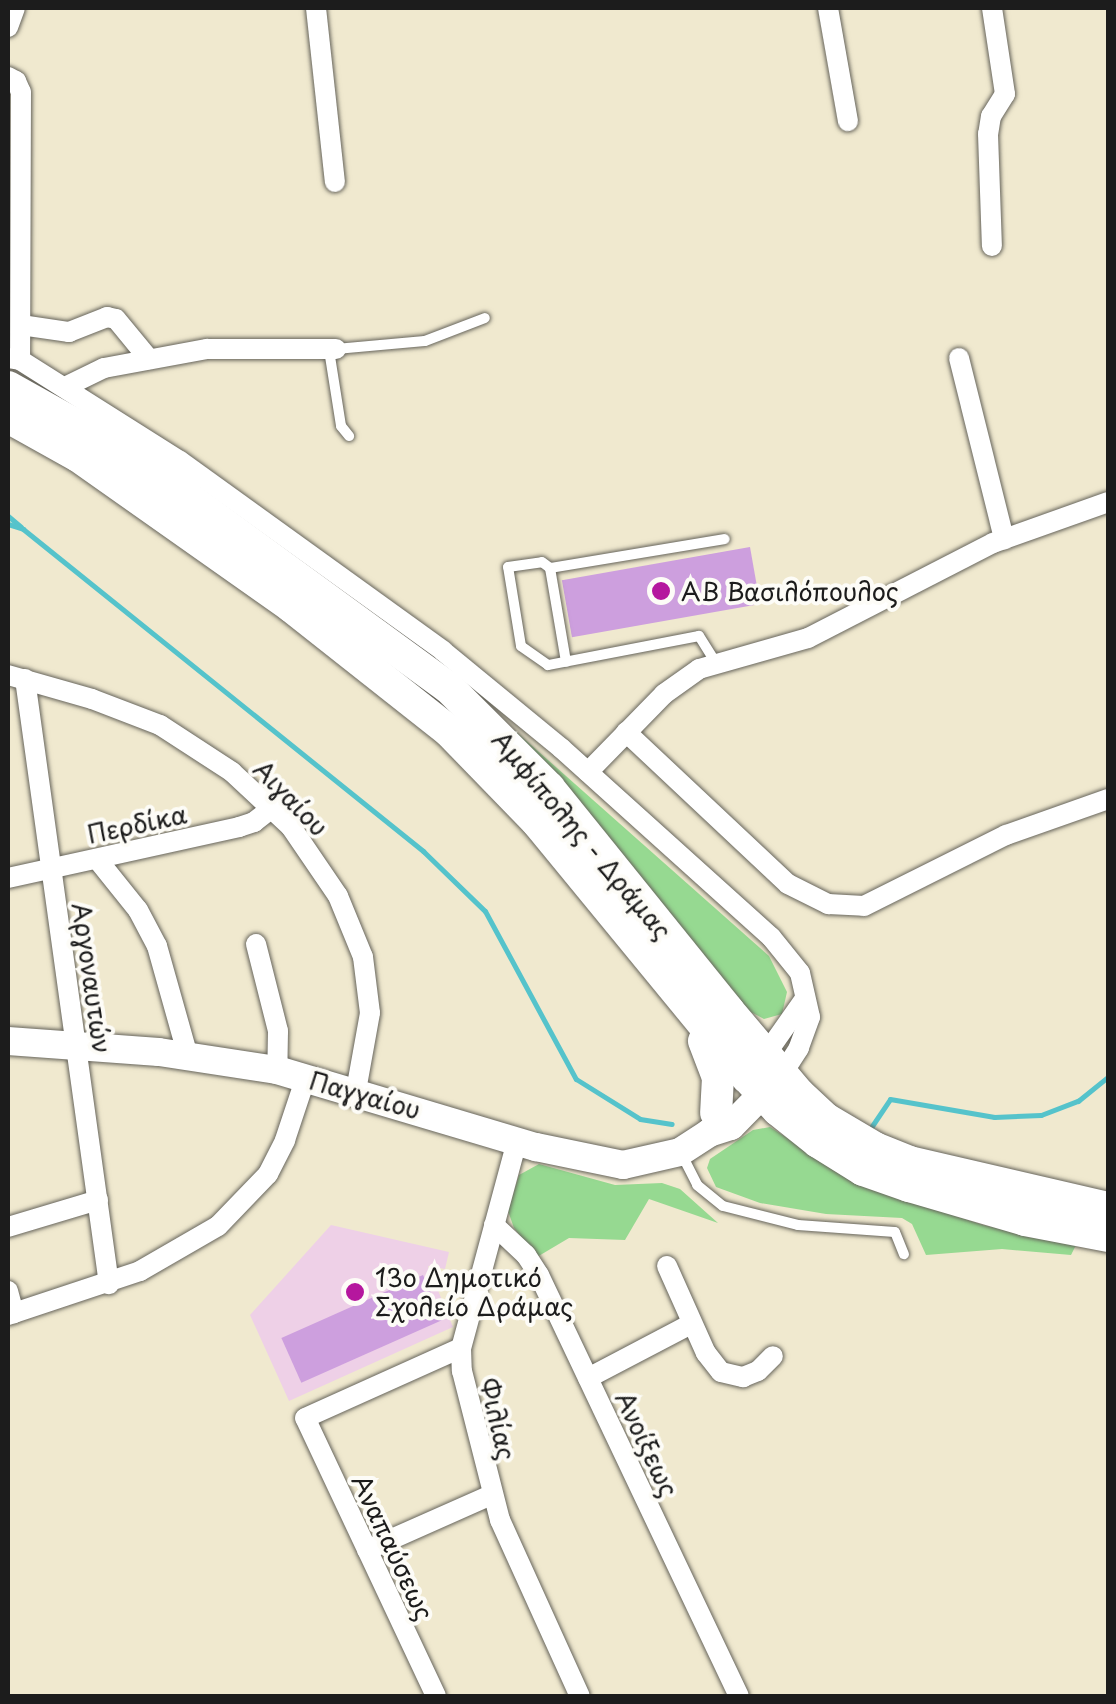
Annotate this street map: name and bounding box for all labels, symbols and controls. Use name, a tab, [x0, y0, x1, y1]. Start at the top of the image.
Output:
place label: ΑΒ Βασιλόπουλος	[681, 576, 897, 606]
marker: ΑΒ Βασιλόπουλος	[650, 580, 672, 602]
street label: Αμφίπολης - Δράμας	[486, 725, 678, 945]
street label: Αιγαίου	[248, 754, 334, 842]
street label: Περδίκα	[84, 799, 190, 849]
street label: Αργοναυτών	[67, 901, 117, 1055]
street label: Παγγαίου	[306, 1065, 424, 1125]
place label: 13ο Δημοτικό Σχολείο Δράμας	[375, 1263, 574, 1322]
marker: 13ο Δημοτικό Σχολείο Δράμας	[344, 1281, 366, 1303]
street label: Φιλίας	[474, 1375, 522, 1463]
street label: Ανοίξεως	[610, 1387, 684, 1501]
street label: Αναπαύσεως	[346, 1469, 440, 1625]

